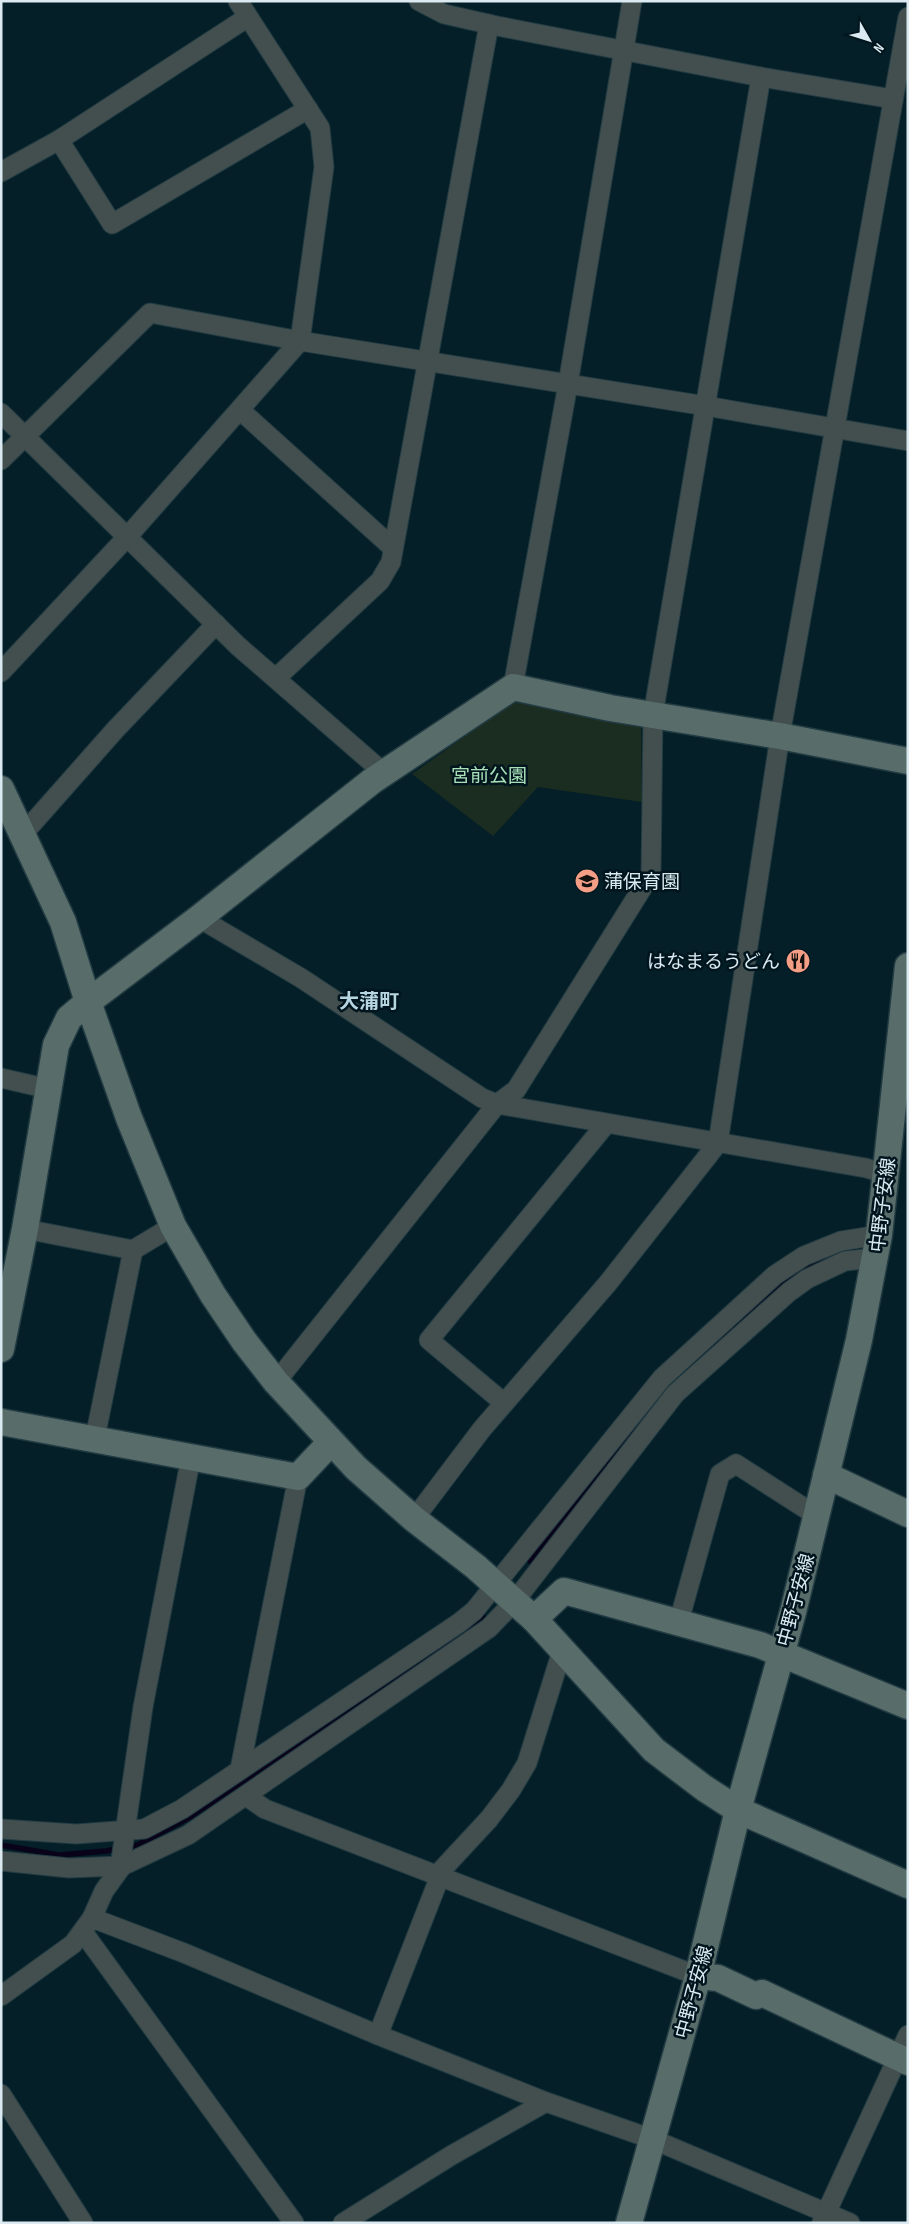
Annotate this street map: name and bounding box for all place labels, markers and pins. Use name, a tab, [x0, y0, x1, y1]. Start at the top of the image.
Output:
school or university icon: 蒲保育園	[574, 868, 600, 894]
place label: 蒲保育園	[604, 871, 680, 894]
restaurant icon: はなまるうどん	[785, 948, 811, 974]
place label: はなまるうどん	[647, 951, 780, 974]

